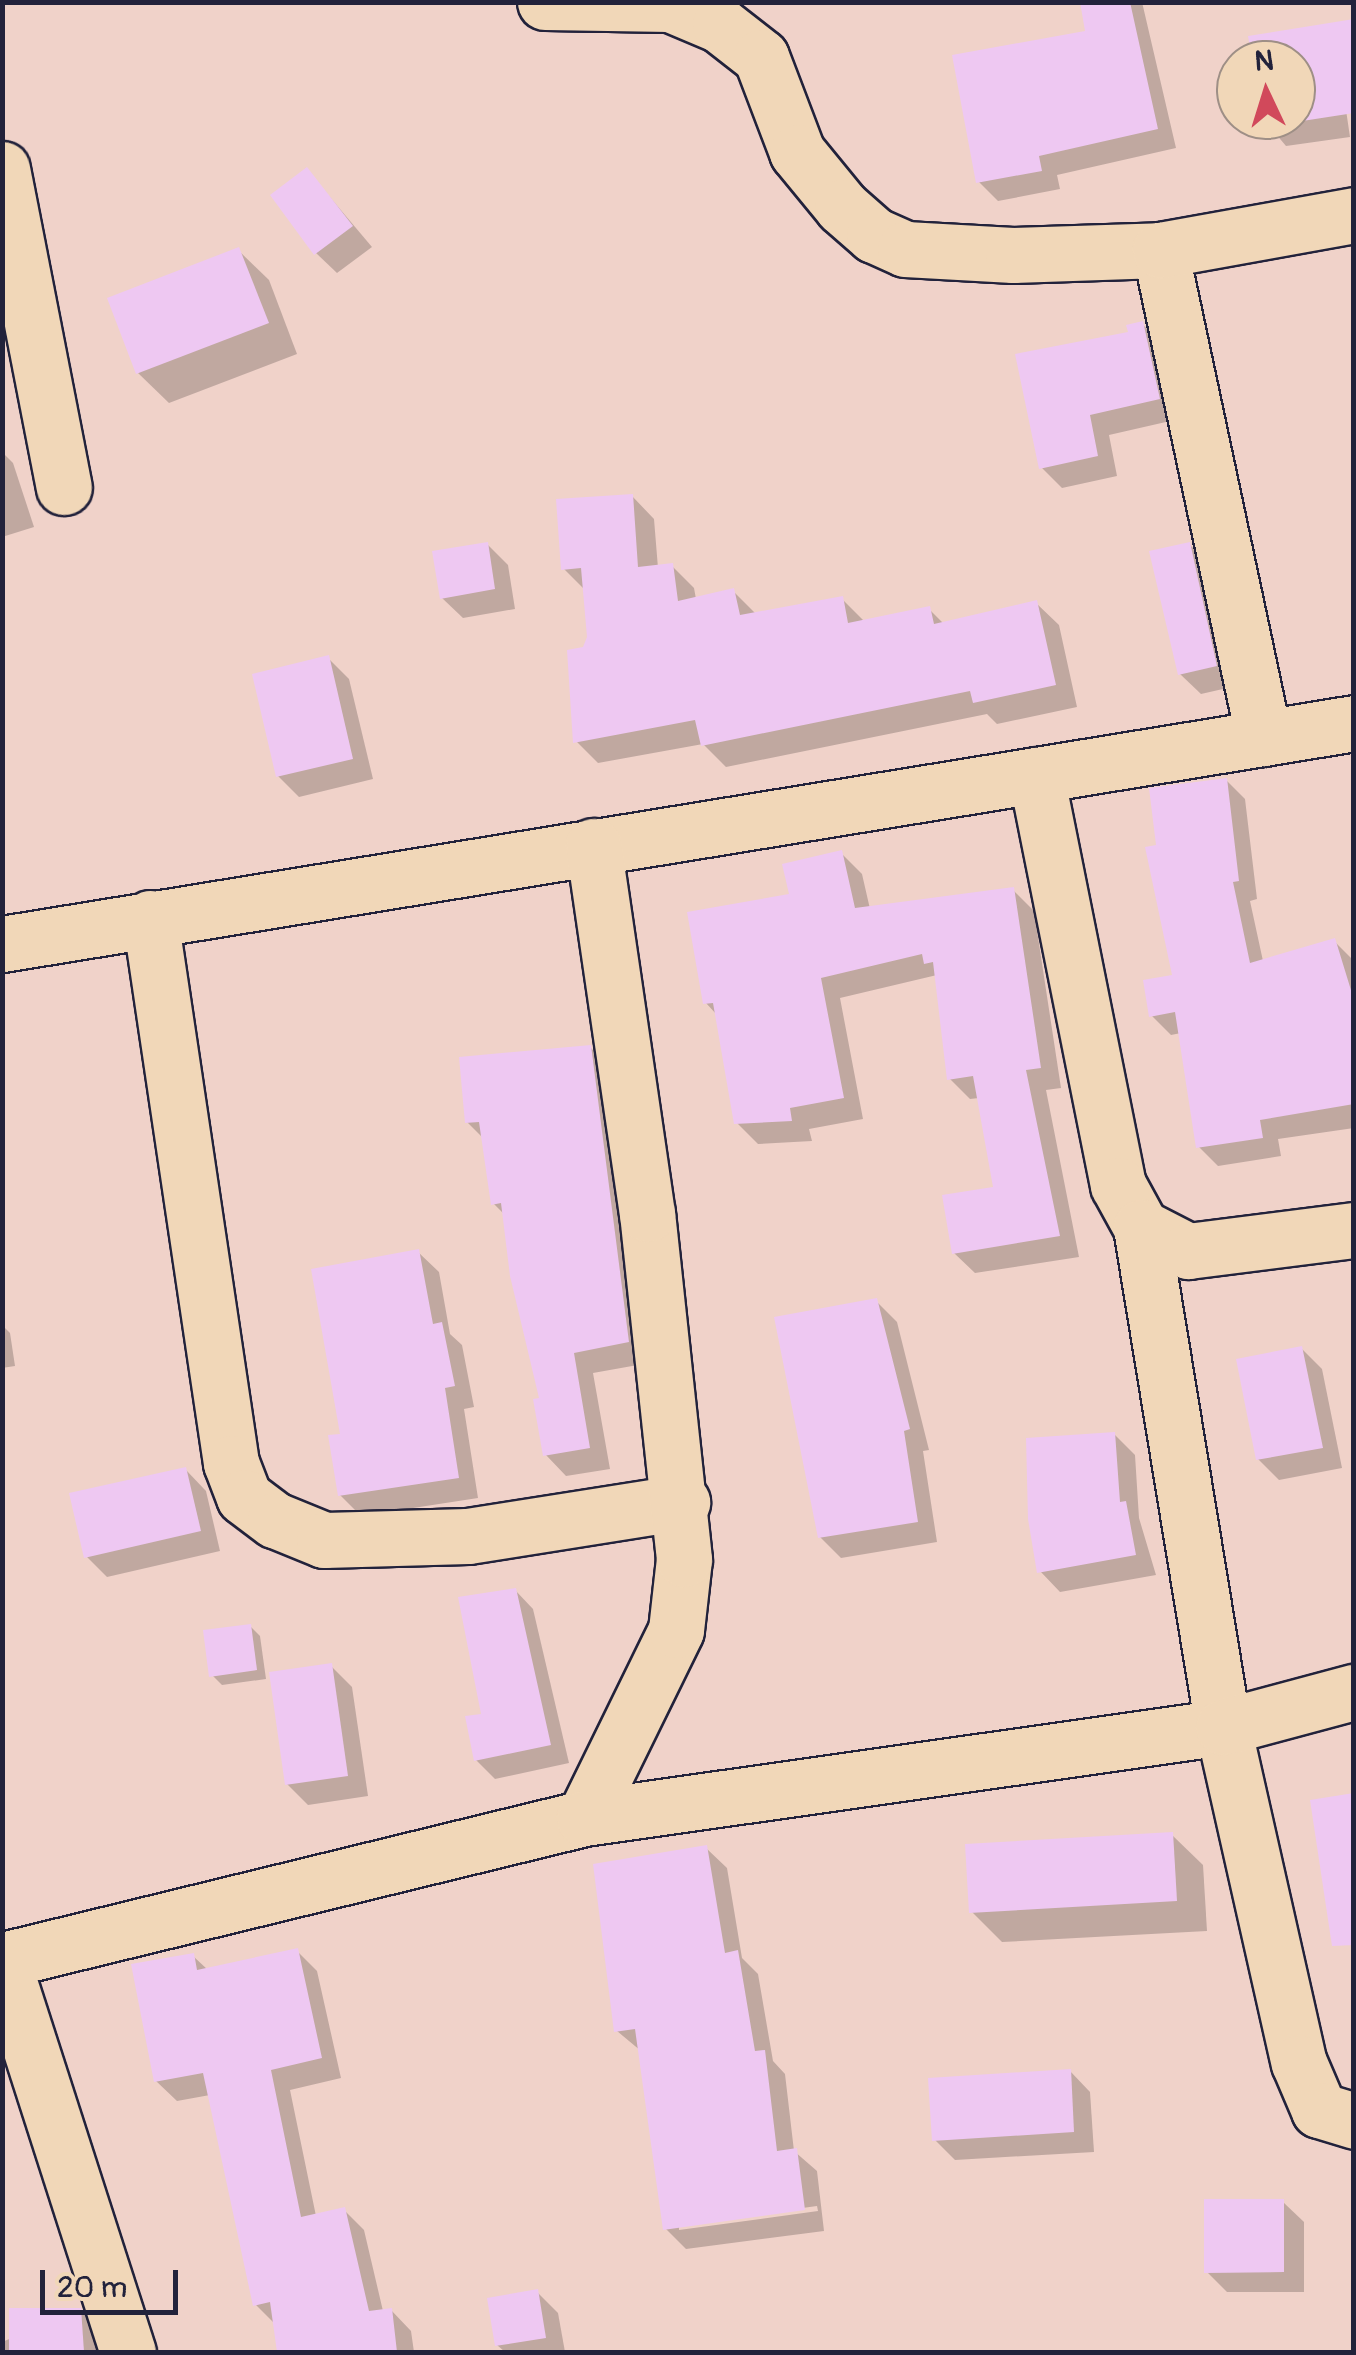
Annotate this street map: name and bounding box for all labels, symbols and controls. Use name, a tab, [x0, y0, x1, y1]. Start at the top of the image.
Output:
north arrow	[1216, 40, 1316, 140]
text: N	[1253, 43, 1275, 80]
scale bar	[45, 2250, 182, 2312]
text: 20 m	[57, 2269, 127, 2306]

